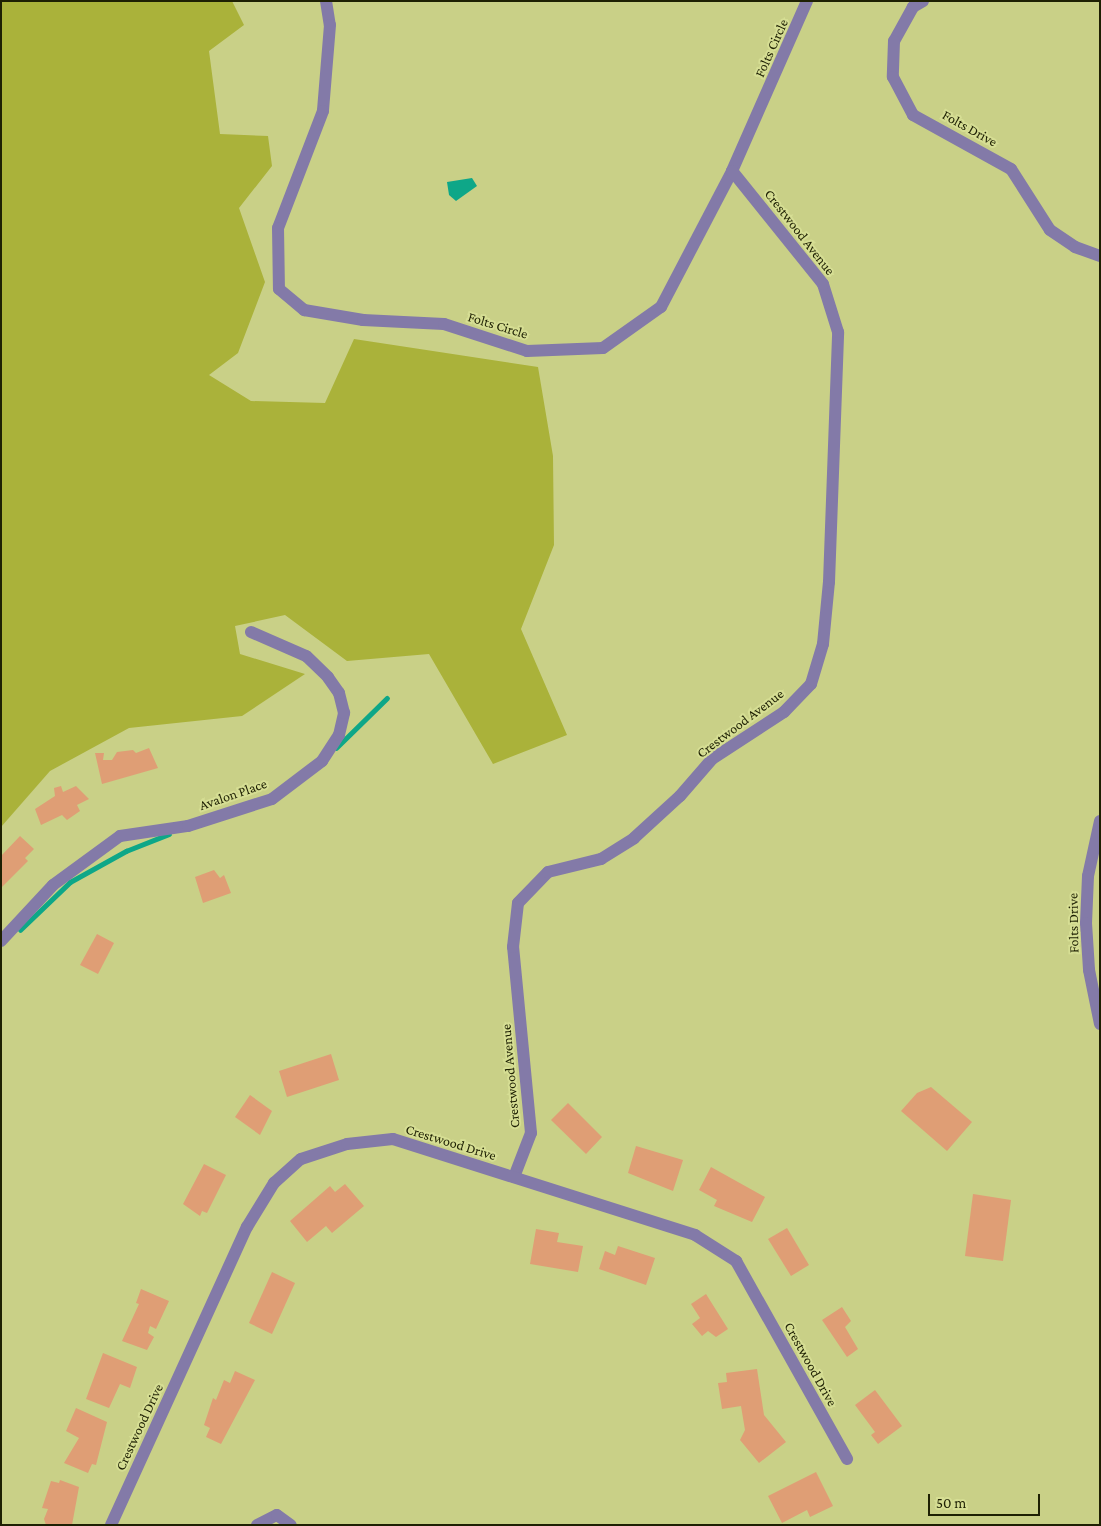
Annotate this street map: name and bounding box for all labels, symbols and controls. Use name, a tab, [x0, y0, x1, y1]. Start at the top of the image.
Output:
street label: Folts Circle	[751, 16, 791, 80]
street label: Folts Drive	[940, 106, 1000, 150]
street label: Crestwood Avenue	[761, 186, 839, 278]
street label: Folts Circle	[466, 308, 530, 342]
street label: Crestwood Avenue	[693, 685, 787, 761]
street label: Avalon Place	[197, 775, 269, 813]
street label: Folts Drive	[1064, 893, 1082, 953]
street label: Crestwood Avenue	[497, 1023, 523, 1129]
street label: Crestwood Drive	[404, 1120, 498, 1164]
street label: Crestwood Drive	[781, 1319, 841, 1409]
street label: Crestwood Drive	[112, 1381, 166, 1473]
scale bar	[931, 1484, 1044, 1516]
text: 50 m	[936, 1495, 966, 1511]

